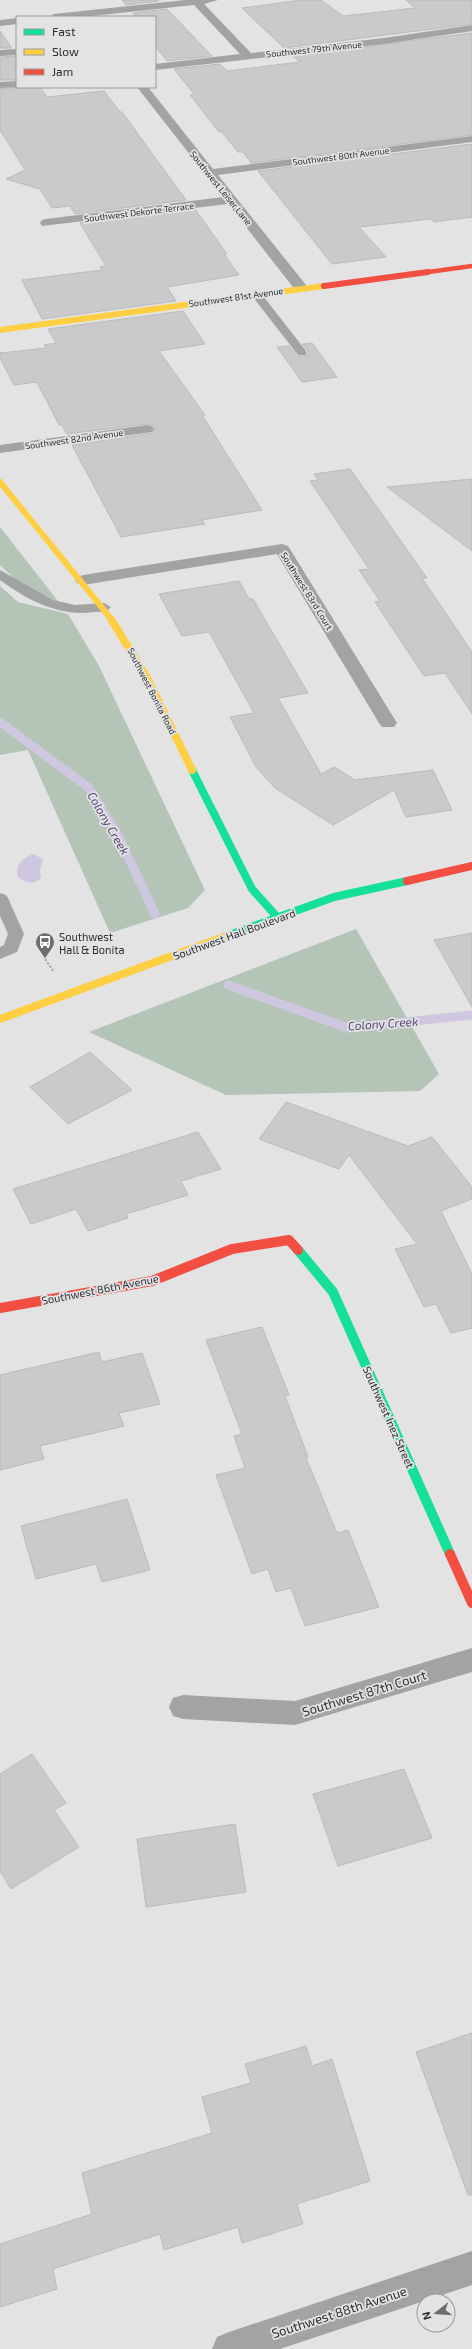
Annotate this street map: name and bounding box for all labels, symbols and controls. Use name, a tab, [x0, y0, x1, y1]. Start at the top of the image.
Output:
legend	[16, 16, 156, 88]
text: Fast	[52, 24, 76, 38]
street label: Southwest 79th Avenue	[265, 38, 363, 60]
text: Slow	[52, 44, 79, 58]
text: Jam	[52, 64, 73, 78]
street label: Southwest 80th Avenue	[292, 145, 390, 167]
street label: Southwest Leiser Lane	[188, 149, 254, 227]
street label: Southwest Dekorte Terrace	[83, 200, 195, 224]
street label: Southwest 81st Avenue	[188, 285, 284, 309]
street label: Southwest 82nd Avenue	[24, 427, 124, 451]
street label: Southwest 83rd Court	[279, 550, 336, 632]
street label: Southwest Bonita Road	[125, 646, 179, 736]
water label: Colony Creek	[84, 789, 133, 858]
street label: Southwest Hall Boulevard	[171, 906, 297, 962]
place label: Southwest Hall & Bonita	[59, 930, 124, 956]
bus stop icon: Southwest Hall & Bonita	[34, 931, 56, 959]
water label: Colony Creek	[347, 1014, 419, 1033]
street label: Southwest 86th Avenue	[40, 1271, 160, 1307]
street label: Southwest Inez Street	[361, 1364, 417, 1470]
street label: Southwest 87th Court	[300, 1666, 428, 1720]
street label: Southwest 88th Avenue	[269, 2283, 409, 2341]
north arrow	[416, 2293, 456, 2333]
text: N	[419, 2310, 433, 2322]

